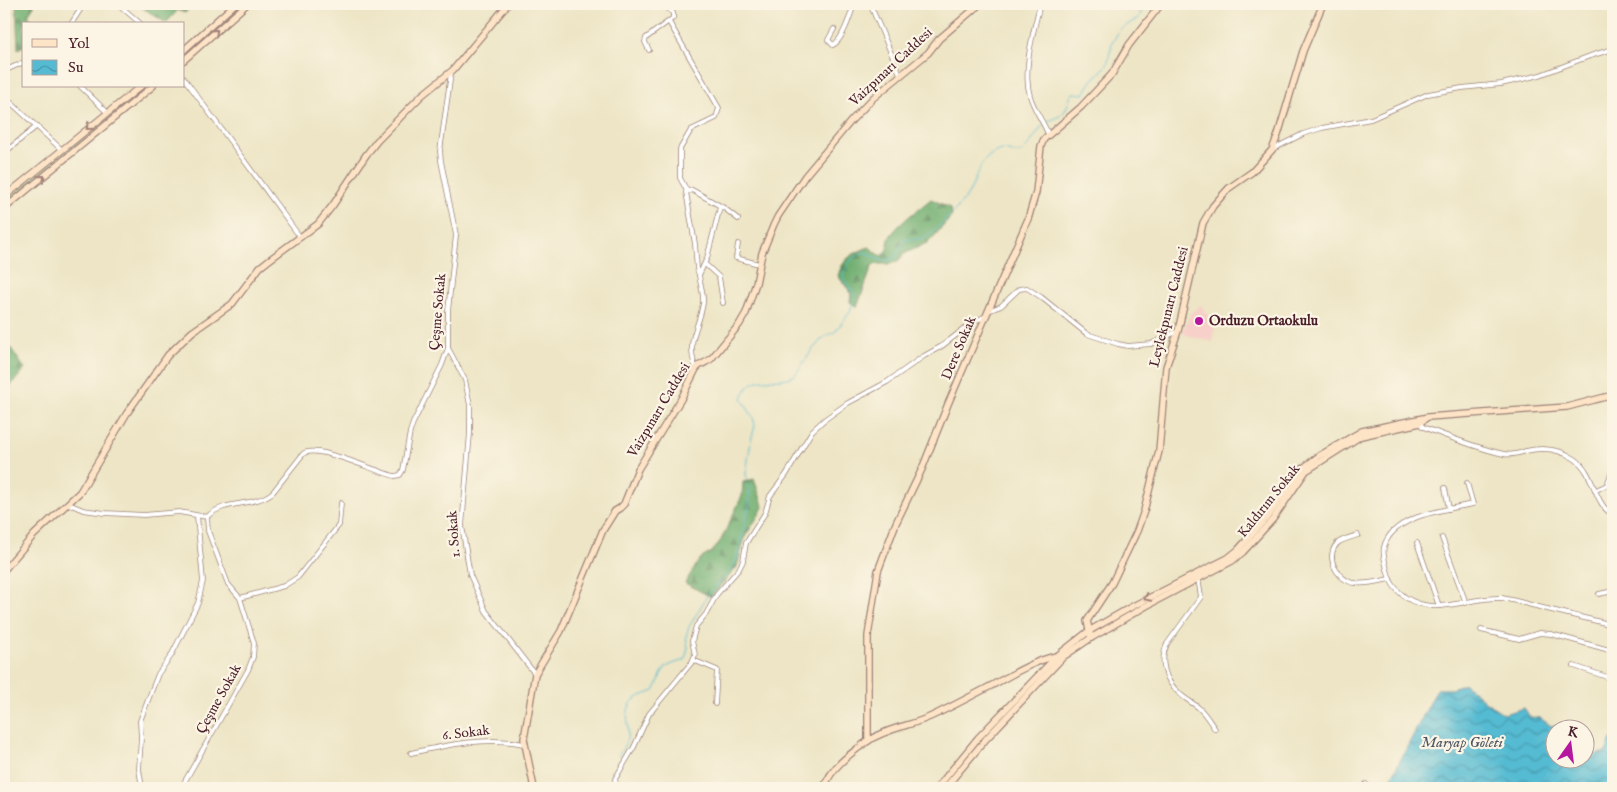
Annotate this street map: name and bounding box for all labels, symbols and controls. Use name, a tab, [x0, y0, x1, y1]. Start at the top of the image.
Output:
legend	[22, 22, 185, 88]
street label: Vaizpınarı Caddesi	[845, 24, 937, 111]
one-way arrow	[210, 29, 219, 38]
text: Yol	[68, 34, 90, 53]
text: Su	[68, 58, 84, 77]
one-way arrow	[86, 122, 95, 131]
one-way arrow	[36, 175, 45, 184]
street label: Leylekpınarı Caddesi	[1145, 245, 1193, 369]
street label: Çeşme Sokak	[426, 272, 450, 351]
place label: Orduzu Ortaokulu	[1209, 312, 1319, 330]
street label: Dere Sokak	[937, 313, 981, 383]
marker: Orduzu Ortaokulu	[1193, 315, 1205, 327]
street label: Vaizpınarı Caddesi	[623, 359, 695, 462]
street label: Kaldırım Sokak	[1234, 460, 1305, 541]
street label: 1. Sokak	[443, 509, 465, 558]
one-way arrow	[1143, 592, 1152, 602]
street label: Çeşme Sokak	[192, 660, 246, 737]
north arrow	[1544, 720, 1594, 770]
street label: 6. Sokak	[441, 721, 491, 745]
text: K	[1566, 722, 1581, 743]
water label: Maryap Göleti	[1421, 733, 1505, 752]

